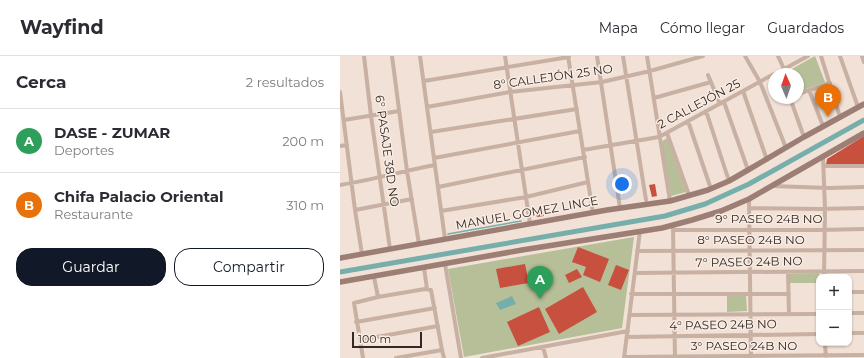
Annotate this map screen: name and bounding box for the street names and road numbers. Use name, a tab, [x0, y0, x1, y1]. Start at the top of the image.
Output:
street label: 8° CALLEJÓN 25 NO	[492, 61, 614, 92]
street label: 2 CALLEJÓN 25	[655, 75, 743, 132]
street label: 6° PASAJE 38D NO	[372, 94, 403, 208]
street label: MANUEL GOMEZ LINCE	[455, 193, 599, 232]
street label: 9° PASEO 24B NO	[715, 211, 823, 226]
street label: 8° PASEO 24B NO	[697, 232, 805, 247]
street label: 7° PASEO 24B NO	[695, 253, 803, 270]
street label: 4° PASEO 24B NO	[669, 316, 777, 333]
street label: 3° PASEO 24B NO	[691, 338, 797, 353]

